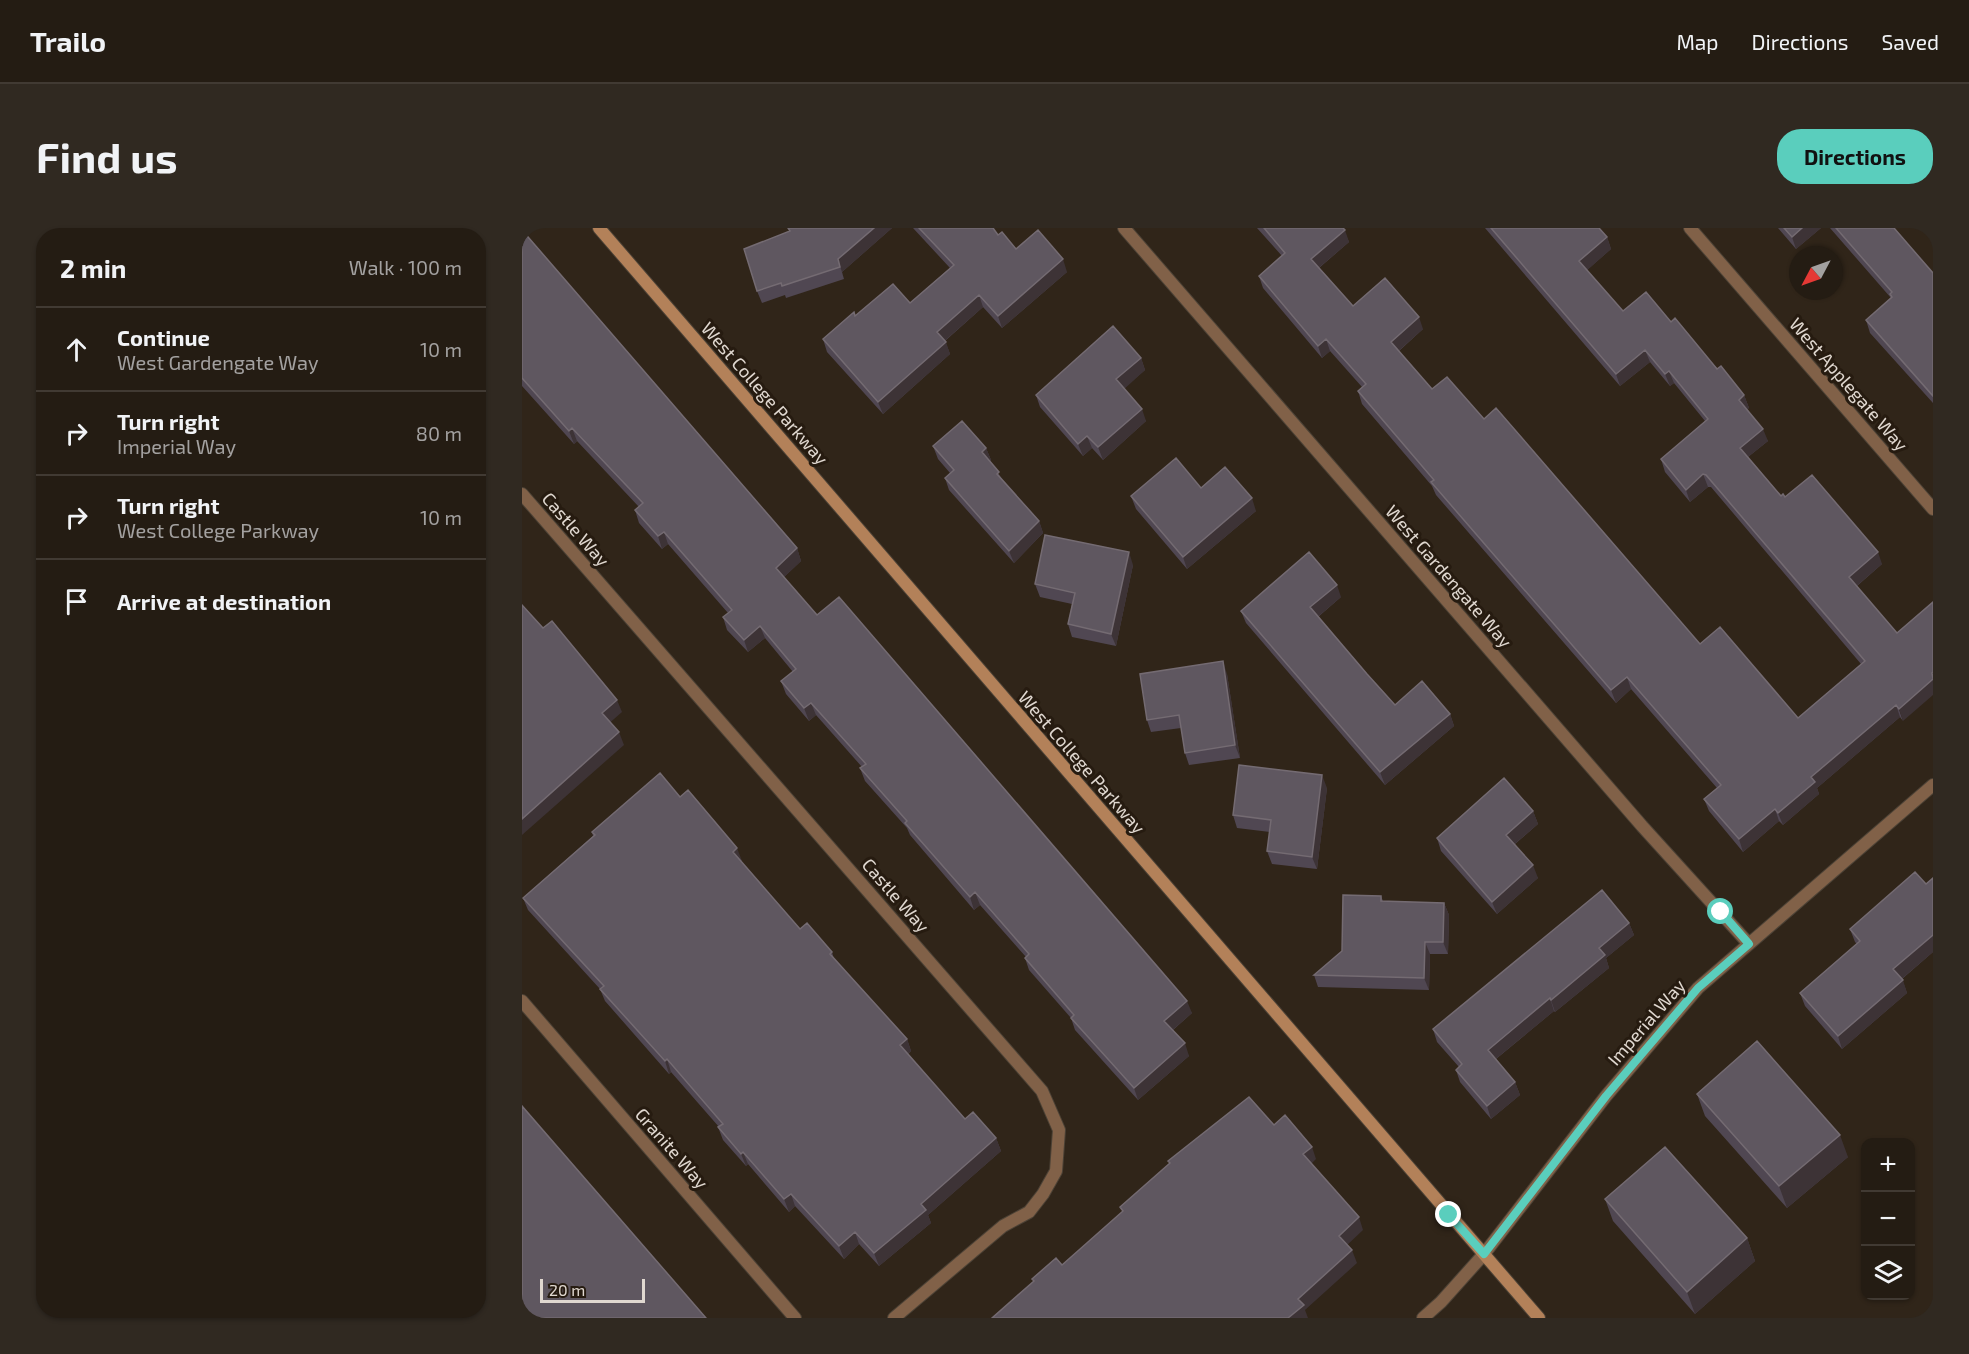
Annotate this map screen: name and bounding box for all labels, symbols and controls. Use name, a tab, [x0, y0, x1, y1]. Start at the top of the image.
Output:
text: Trailo	[30, 24, 106, 58]
text: Map	[1676, 29, 1719, 54]
text: Directions	[1752, 29, 1848, 54]
text: Saved	[1881, 29, 1939, 54]
button: Directions	[1777, 129, 1933, 184]
text: Find us	[36, 131, 178, 181]
north arrow	[1789, 246, 1843, 300]
text: 2 min	[60, 252, 126, 283]
text: Walk · 100 m	[349, 255, 462, 279]
street label: West Applegate Way	[1785, 313, 1913, 456]
street label: West College Parkway	[697, 317, 833, 469]
text: Continue	[117, 324, 210, 350]
icon: ahead	[60, 333, 93, 366]
text: 10 m	[420, 337, 462, 361]
text: West Gardengate Way	[117, 350, 319, 374]
text: Turn right	[117, 408, 219, 434]
icon: right	[60, 417, 93, 450]
text: 80 m	[416, 421, 462, 445]
text: Imperial Way	[117, 434, 236, 458]
street label: Castle Way	[538, 487, 615, 571]
text: Turn right	[117, 492, 219, 518]
street label: West Gardengate Way	[1381, 500, 1517, 652]
icon: right	[60, 501, 93, 534]
text: 10 m	[420, 505, 462, 529]
text: West College Parkway	[117, 518, 319, 542]
icon: arrive	[60, 585, 93, 618]
text: Arrive at destination	[117, 588, 331, 614]
street label: West College Parkway	[1014, 686, 1150, 838]
street label: Castle Way	[858, 853, 935, 937]
route start	[1707, 898, 1733, 924]
street label: Imperial Way	[1603, 974, 1690, 1070]
street label: Granite Way	[631, 1103, 713, 1193]
map controls	[1861, 1138, 1915, 1300]
button: +	[1861, 1138, 1915, 1192]
button: −	[1861, 1192, 1915, 1246]
route end	[1435, 1201, 1461, 1227]
button: layers	[1861, 1246, 1915, 1300]
scale bar	[540, 1276, 645, 1304]
text: 20 m	[549, 1280, 585, 1299]

